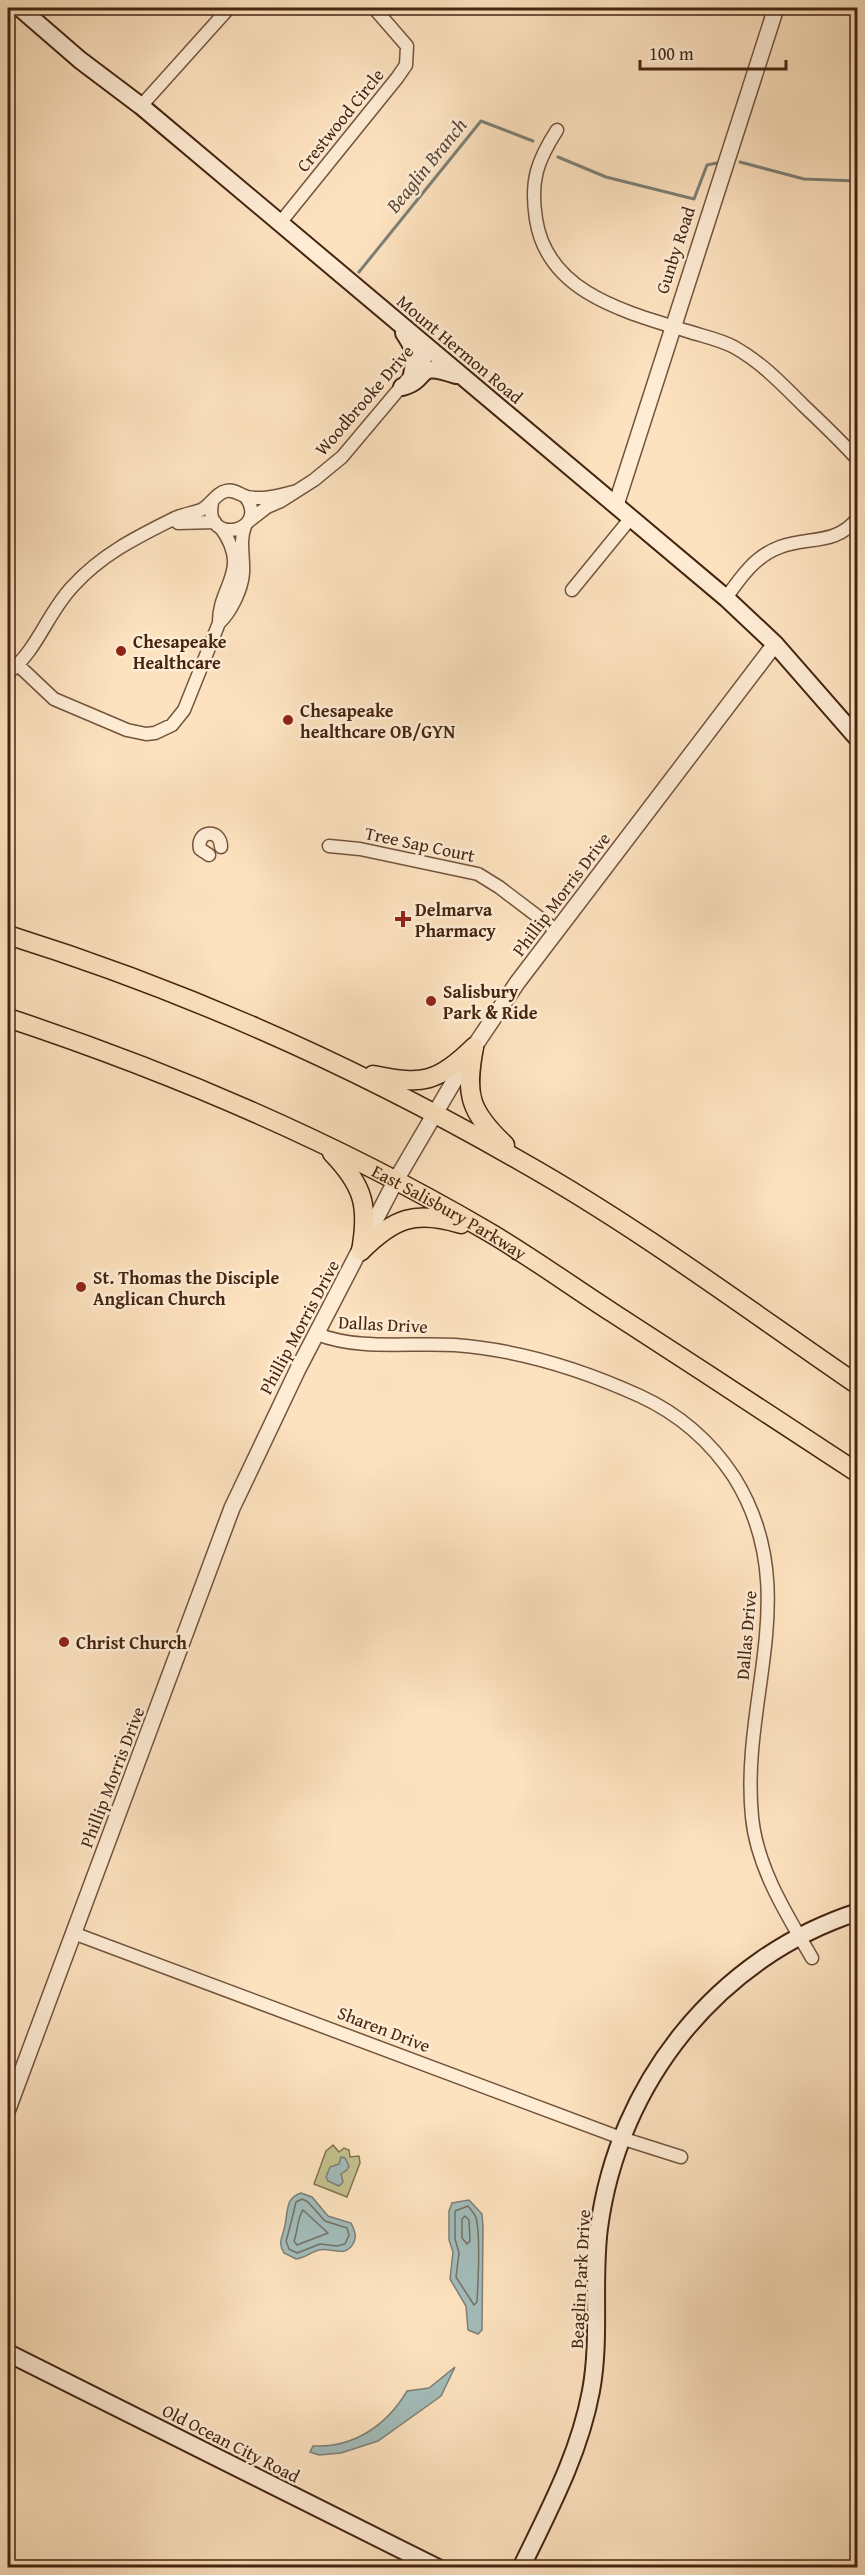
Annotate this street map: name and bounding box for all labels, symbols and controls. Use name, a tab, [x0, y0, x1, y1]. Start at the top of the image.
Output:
scale bar	[640, 33, 786, 71]
text: 100 m	[649, 40, 694, 67]
street label: Crestwood Circle	[290, 62, 390, 178]
water label: Beaglin Branch	[378, 111, 473, 220]
street label: Gunby Road	[648, 202, 702, 297]
street label: Mount Hermon Road	[391, 288, 529, 410]
street label: Woodbrooke Drive	[308, 339, 420, 461]
place label: Chesapeake Healthcare	[133, 628, 227, 676]
marker: Chesapeake Healthcare	[114, 644, 128, 658]
place label: Chesapeake healthcare OB/GYN	[300, 697, 455, 745]
marker: Chesapeake healthcare OB/GYN	[281, 713, 295, 727]
street label: Tree Sap Court	[363, 819, 478, 869]
street label: Phillip Morris Drive	[505, 826, 617, 962]
place label: Delmarva Pharmacy	[415, 896, 497, 944]
marker: Delmarva Pharmacy	[396, 912, 410, 926]
place label: Salisbury Park & Ride	[443, 978, 538, 1026]
marker: Salisbury Park & Ride	[424, 994, 438, 1008]
street label: East Salisbury Parkway	[368, 1157, 532, 1266]
street label: Phillip Morris Drive	[252, 1255, 346, 1399]
place label: St. Thomas the Disciple Anglican Church	[93, 1264, 279, 1312]
marker: St. Thomas the Disciple Anglican Church	[74, 1280, 88, 1294]
street label: Dallas Drive	[338, 1308, 428, 1340]
street label: Dallas Drive	[729, 1589, 763, 1681]
place label: Christ Church	[76, 1629, 187, 1656]
marker: Christ Church	[57, 1635, 71, 1649]
street label: Phillip Morris Drive	[73, 1703, 151, 1851]
street label: Sharen Drive	[334, 1999, 434, 2059]
street label: Beaglin Park Drive	[563, 2209, 597, 2349]
street label: Old Ocean City Road	[157, 2397, 305, 2490]

